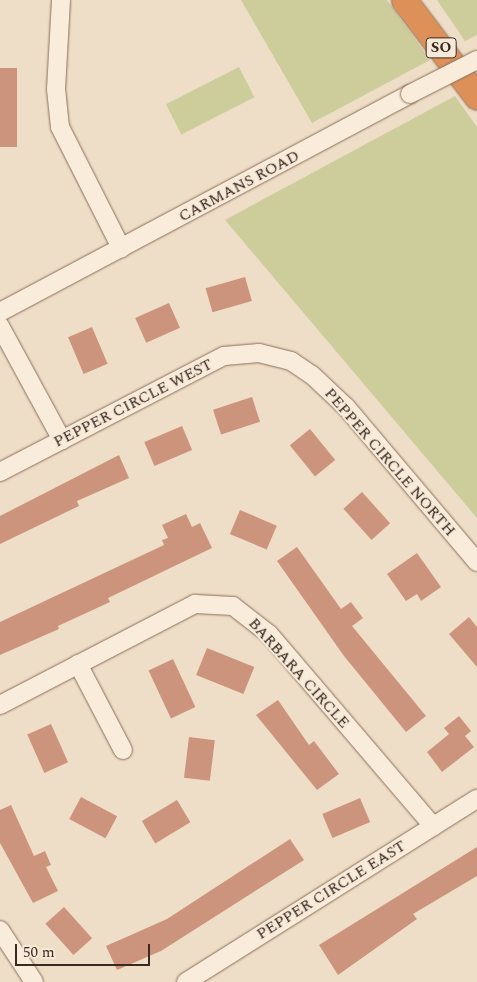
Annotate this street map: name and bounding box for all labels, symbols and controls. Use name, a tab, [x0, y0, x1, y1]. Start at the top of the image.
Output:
road number: SO	[425, 36, 457, 60]
street label: CARMANS ROAD	[175, 146, 303, 226]
street label: PEPPER CIRCLE WEST	[50, 355, 216, 451]
street label: PEPPER CIRCLE NORTH	[320, 384, 460, 540]
street label: BARBARA CIRCLE	[244, 614, 354, 732]
street label: PEPPER CIRCLE EAST	[253, 836, 409, 944]
scale bar	[18, 934, 152, 966]
text: 50 m	[23, 941, 55, 964]

